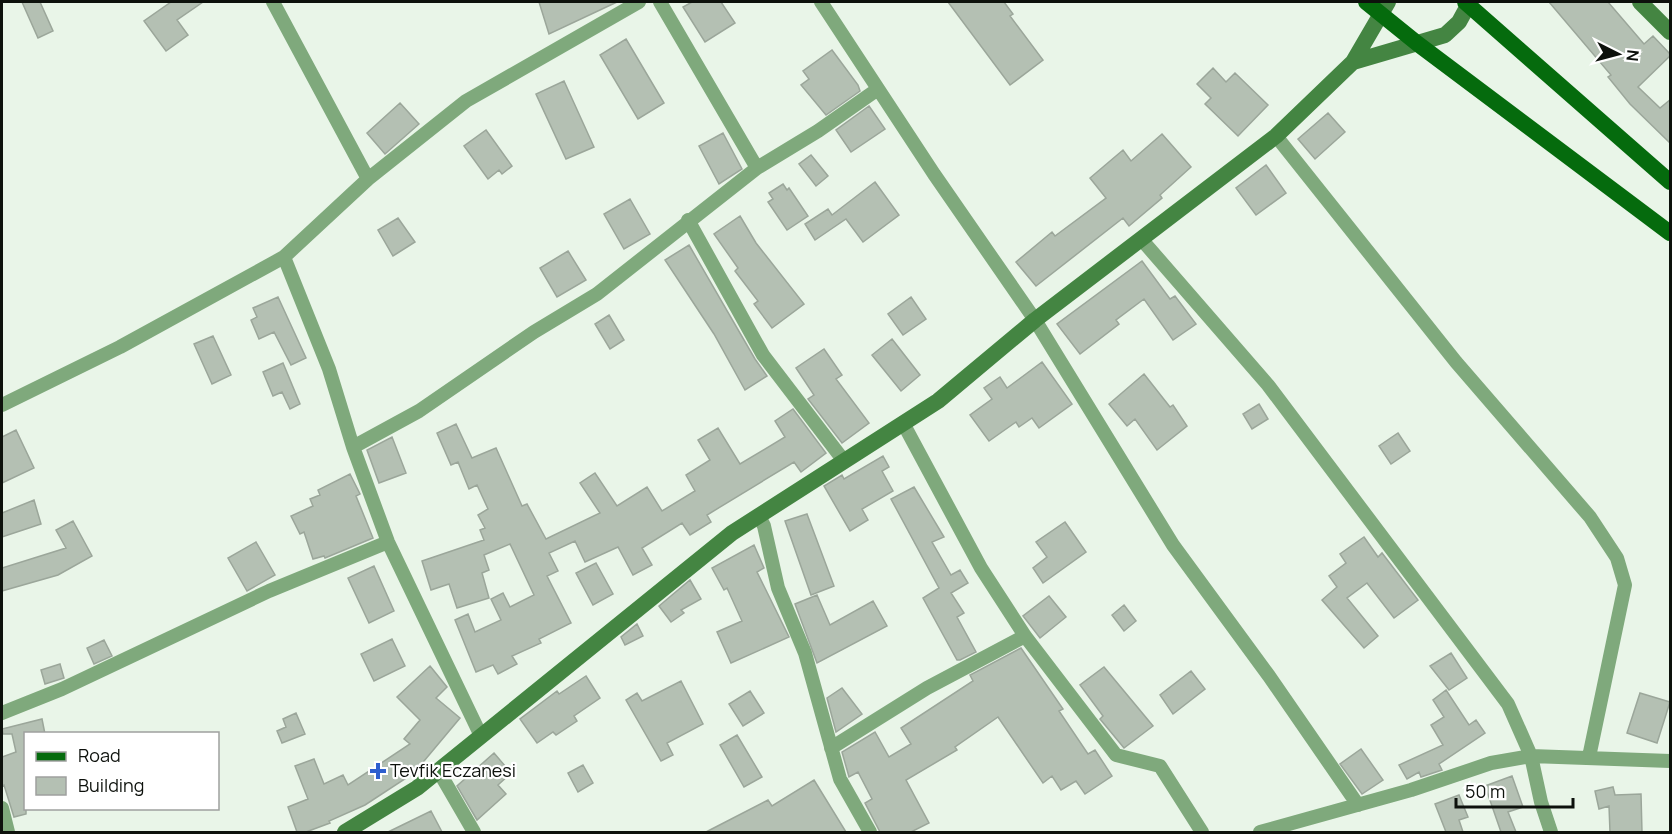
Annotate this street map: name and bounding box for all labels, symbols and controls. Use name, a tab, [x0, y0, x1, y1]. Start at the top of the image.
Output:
north arrow	[1588, 24, 1648, 84]
text: N	[1621, 49, 1644, 62]
legend	[24, 732, 219, 810]
text: Road	[78, 743, 121, 767]
place label: Tevfik Eczanesi	[390, 758, 516, 782]
marker: Tevfik Eczanesi	[371, 764, 385, 778]
scale bar	[1456, 771, 1573, 809]
text: Building	[78, 773, 144, 797]
text: 50 m	[1465, 779, 1505, 803]

